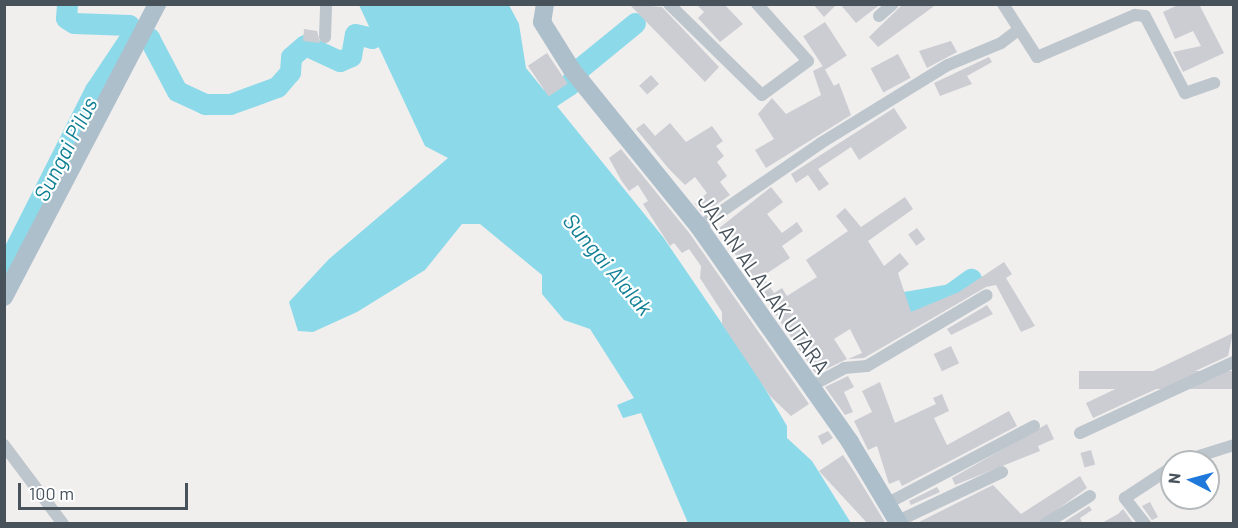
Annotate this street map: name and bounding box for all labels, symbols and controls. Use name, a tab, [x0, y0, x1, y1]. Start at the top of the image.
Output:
water label: Sungai Pilus	[28, 93, 102, 205]
street label: JALAN ALALAK UTARA	[693, 190, 835, 378]
water label: Sungai Alalak	[558, 208, 658, 320]
north arrow	[1160, 450, 1220, 510]
scale bar	[21, 471, 190, 509]
text: N	[1164, 472, 1184, 485]
text: 100 m	[29, 482, 74, 504]

